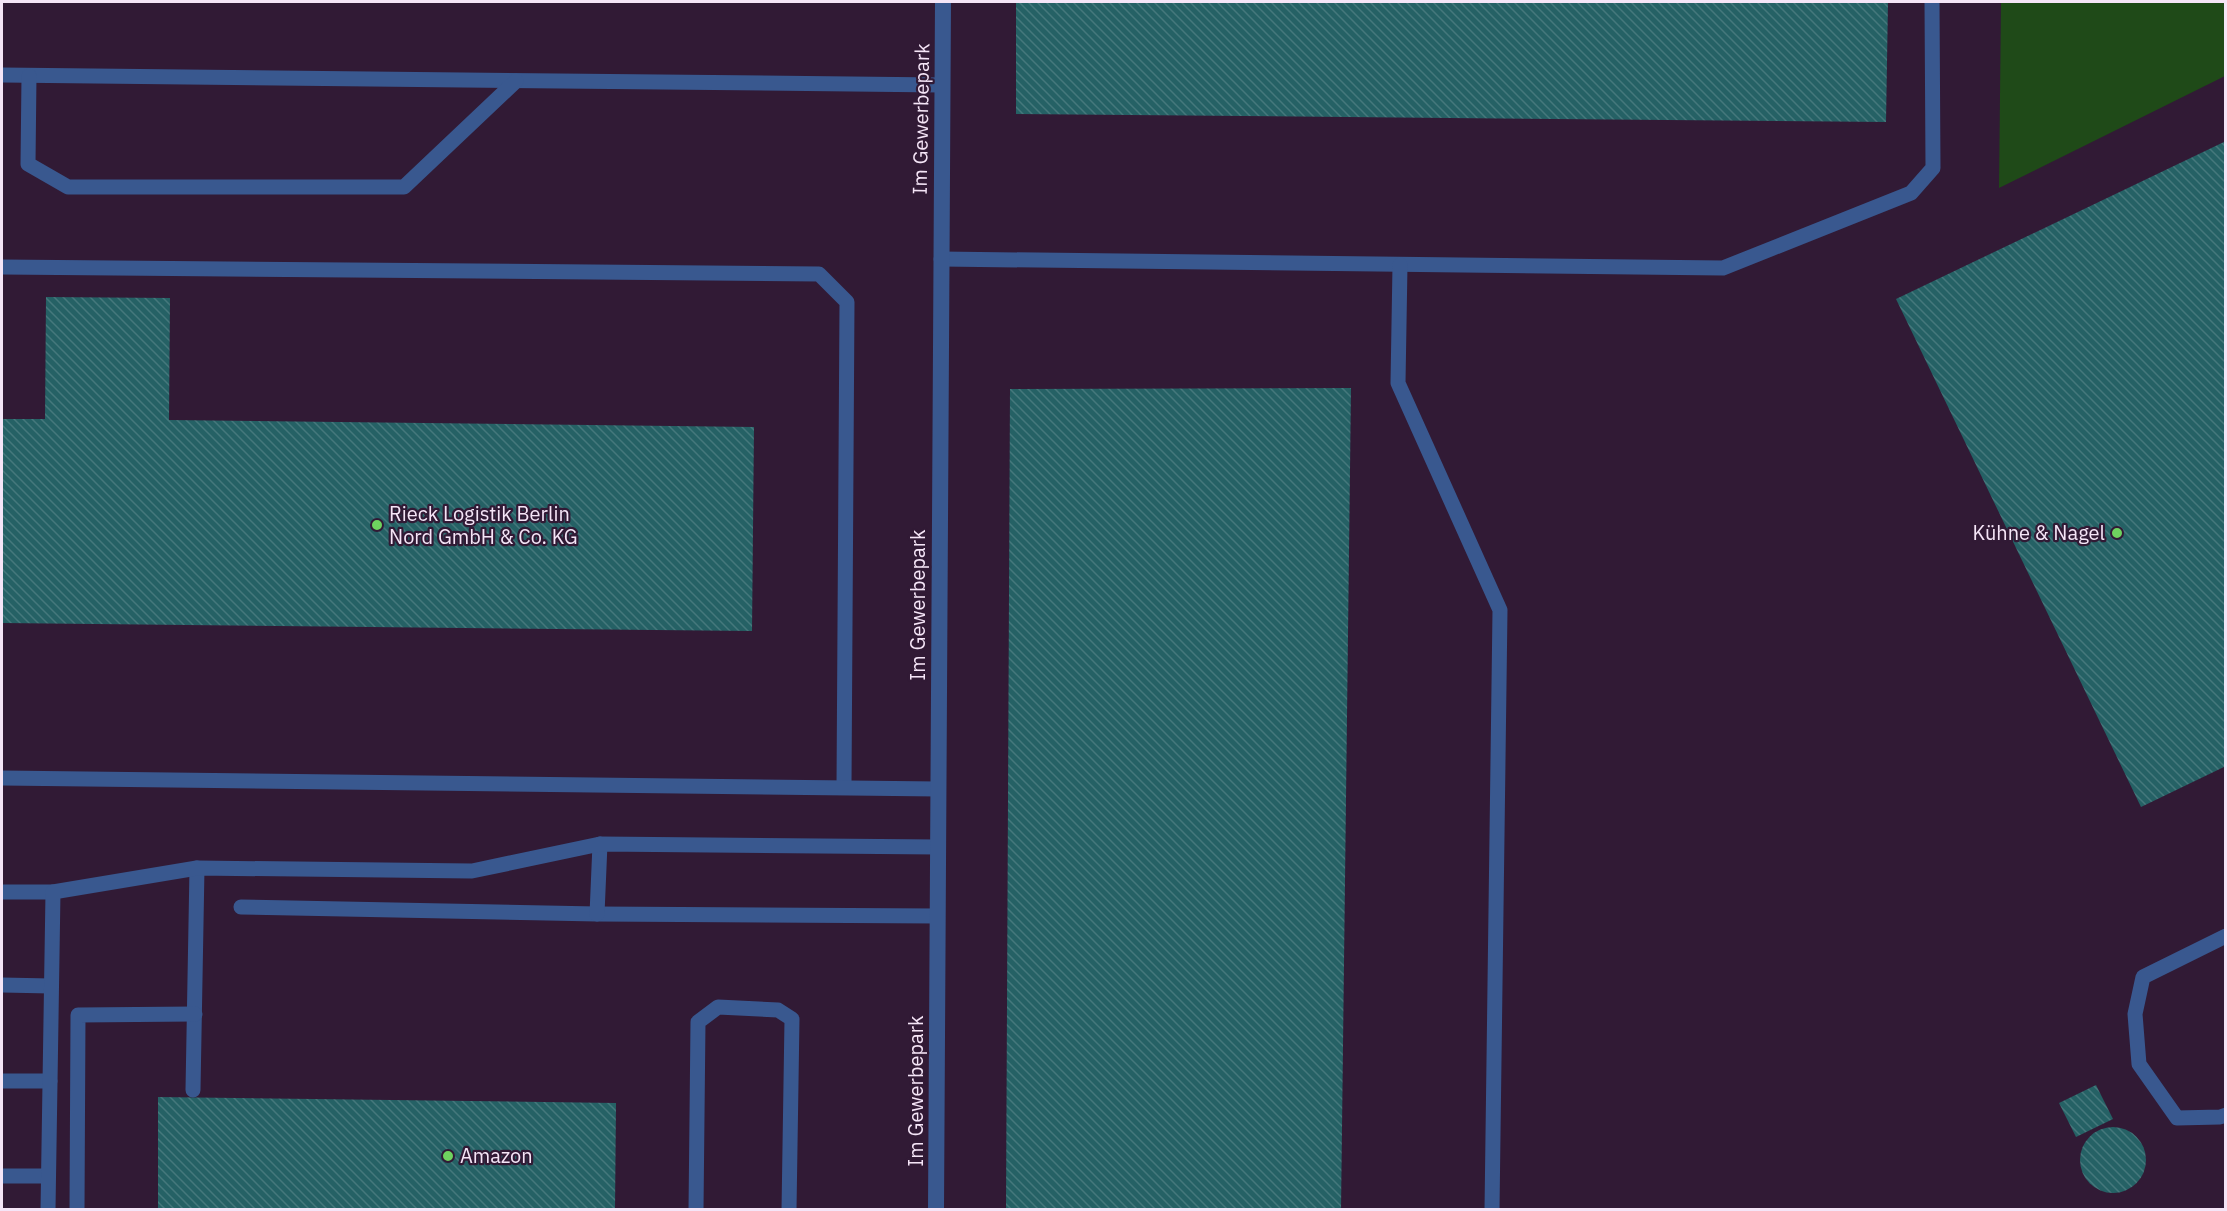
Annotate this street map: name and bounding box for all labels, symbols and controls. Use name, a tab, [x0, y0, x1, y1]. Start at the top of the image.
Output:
street label: Im Gewerbepark	[906, 43, 935, 195]
place label: Rieck Logistik Berlin Nord GmbH & Co. KG	[389, 500, 578, 550]
marker: Rieck Logistik Berlin Nord GmbH & Co. KG	[370, 518, 384, 532]
place label: Kühne & Nagel	[1972, 519, 2105, 546]
marker: Kühne & Nagel	[2110, 526, 2124, 540]
street label: Im Gewerbepark	[904, 529, 931, 681]
street label: Im Gewerbepark	[902, 1015, 929, 1167]
place label: Amazon	[460, 1142, 533, 1169]
marker: Amazon	[441, 1149, 455, 1163]

